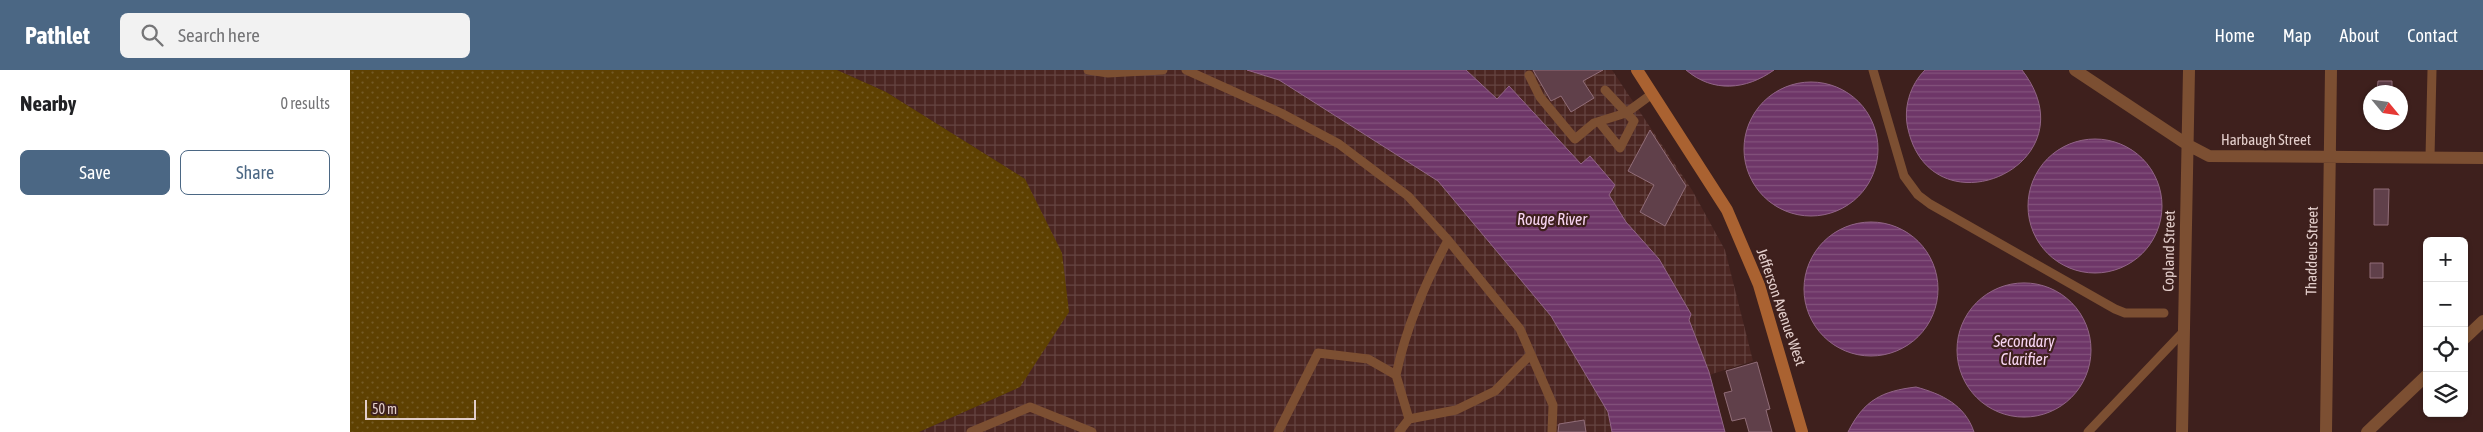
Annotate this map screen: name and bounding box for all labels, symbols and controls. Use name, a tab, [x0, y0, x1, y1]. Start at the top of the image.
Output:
search box	[120, 13, 470, 58]
icon: search	[138, 21, 166, 49]
text: Pathlet	[25, 22, 90, 49]
text: Search here	[178, 24, 260, 46]
text: Home	[2215, 25, 2255, 46]
text: Map	[2283, 25, 2312, 46]
text: About	[2340, 25, 2379, 46]
text: Contact	[2407, 25, 2458, 46]
north arrow	[2363, 85, 2408, 130]
text: Nearby	[20, 91, 76, 115]
text: 0 results	[280, 94, 330, 112]
street label: Harbaugh Street	[2221, 131, 2311, 148]
button: Save	[20, 150, 170, 195]
button: Share	[180, 150, 330, 195]
street label: Thaddeus Street	[2302, 206, 2321, 296]
water label: Rouge River	[1517, 210, 1588, 229]
street label: Copland Street	[2159, 210, 2178, 292]
map controls	[2423, 237, 2468, 417]
button: +	[2423, 237, 2468, 282]
street label: Jefferson Avenue West	[1753, 246, 1810, 368]
button: −	[2423, 282, 2468, 327]
button: locate	[2423, 327, 2468, 372]
water label: Secondary Clarifier	[1992, 332, 2055, 368]
button: layers	[2423, 372, 2468, 417]
scale bar	[365, 397, 476, 420]
text: 50 m	[372, 401, 397, 417]

